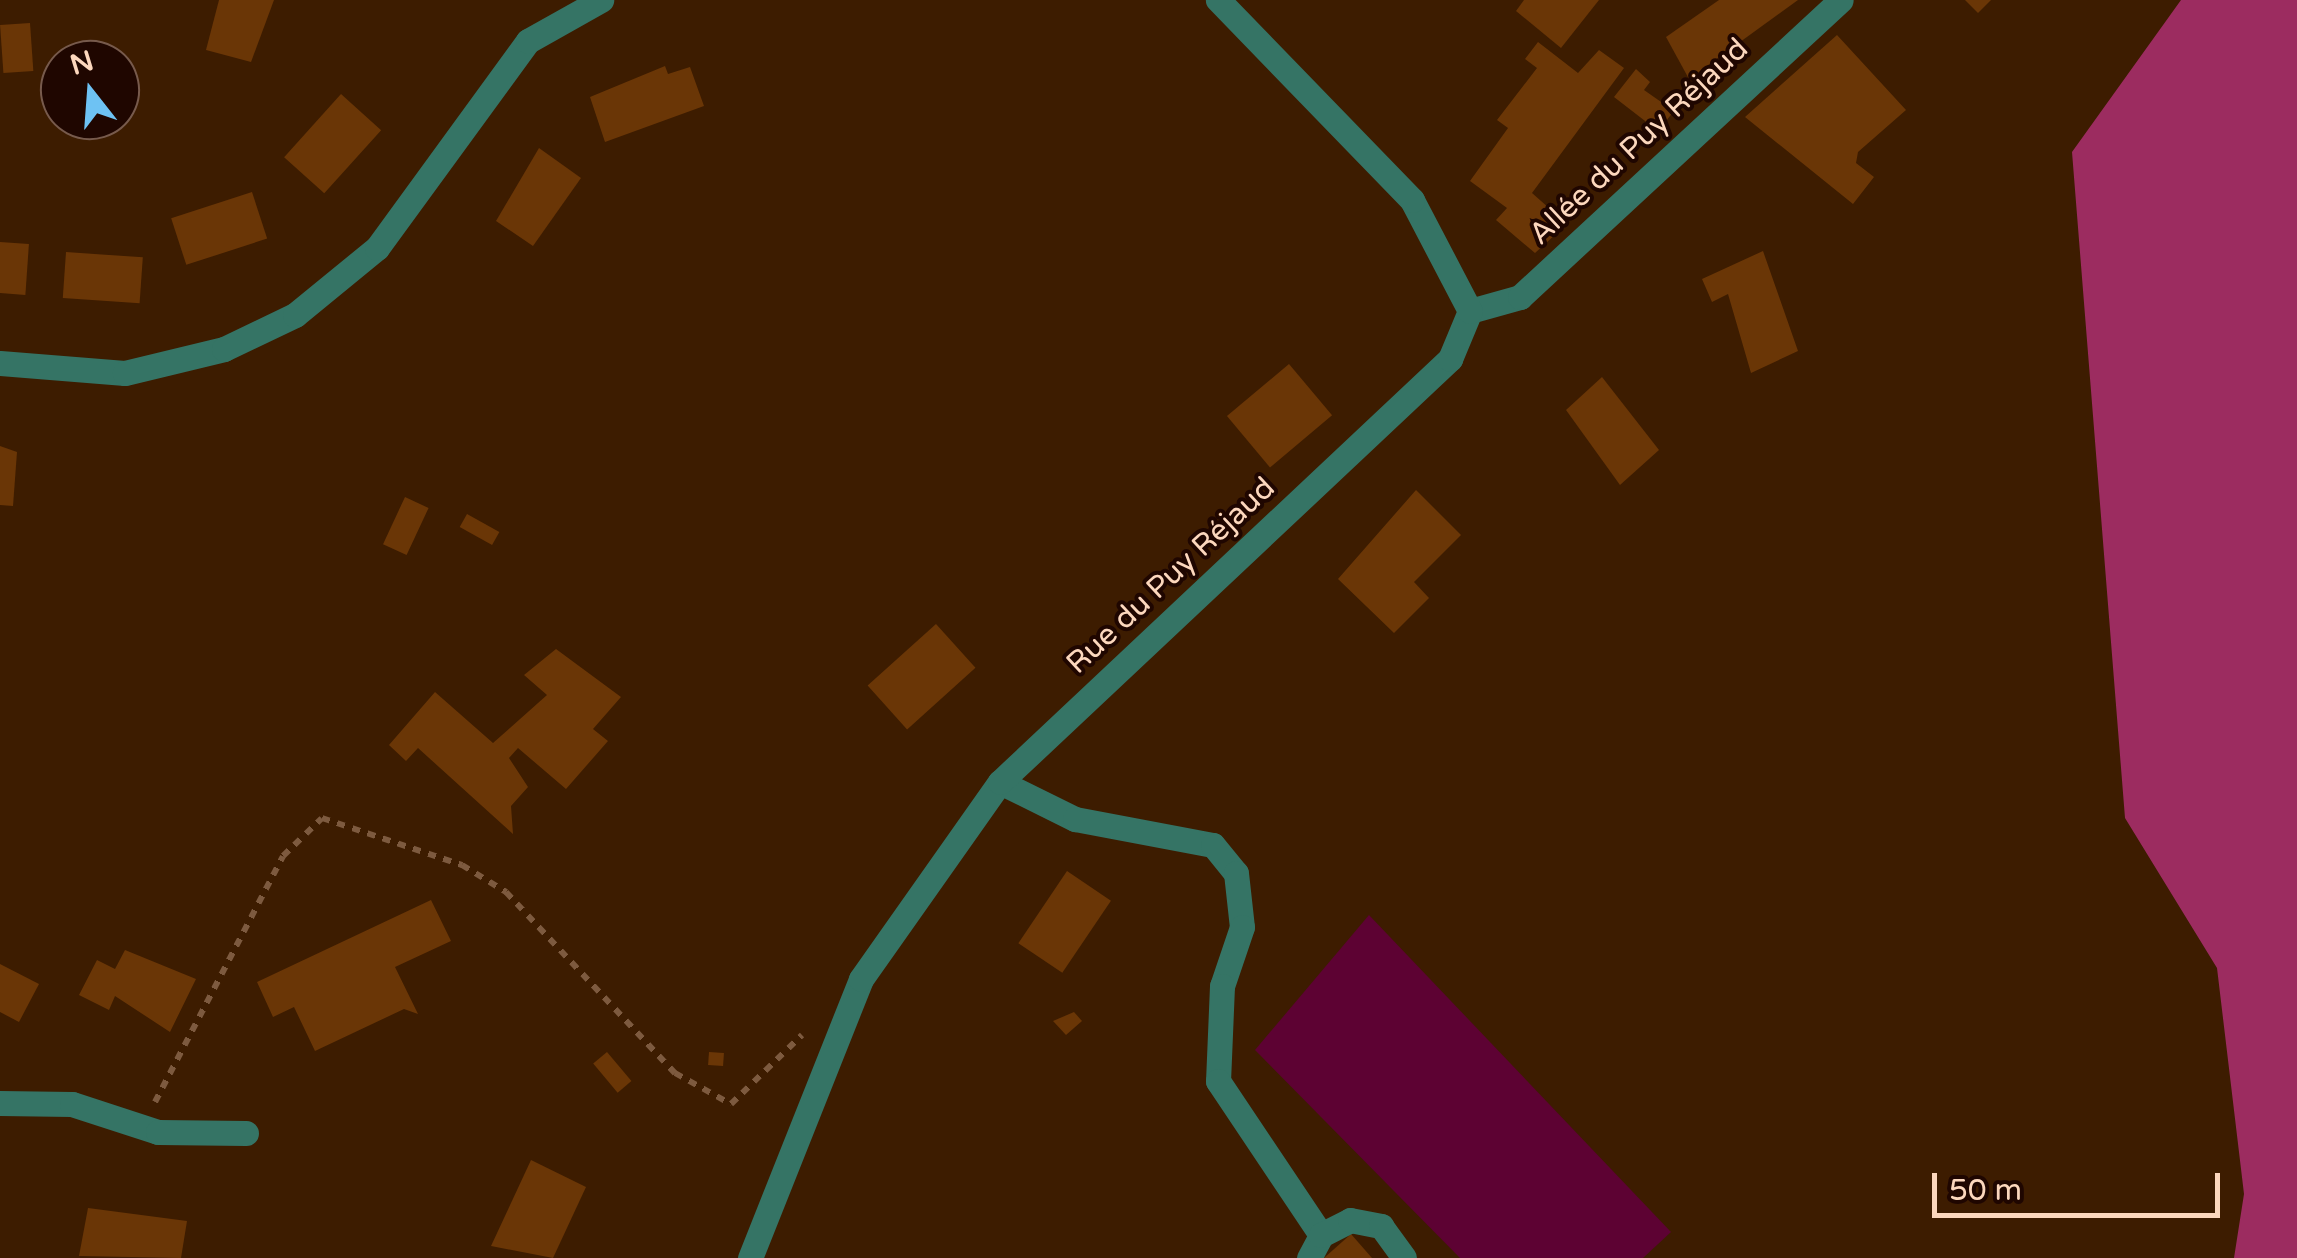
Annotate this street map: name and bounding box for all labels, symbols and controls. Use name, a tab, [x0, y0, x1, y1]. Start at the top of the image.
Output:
street label: Allée du Puy Réjaud	[1522, 31, 1756, 253]
north arrow	[40, 40, 140, 140]
text: N	[66, 44, 98, 83]
street label: Rue du Puy Réjaud	[1059, 470, 1283, 682]
scale bar	[1937, 1153, 2224, 1215]
text: 50 m	[1949, 1172, 2022, 1209]

